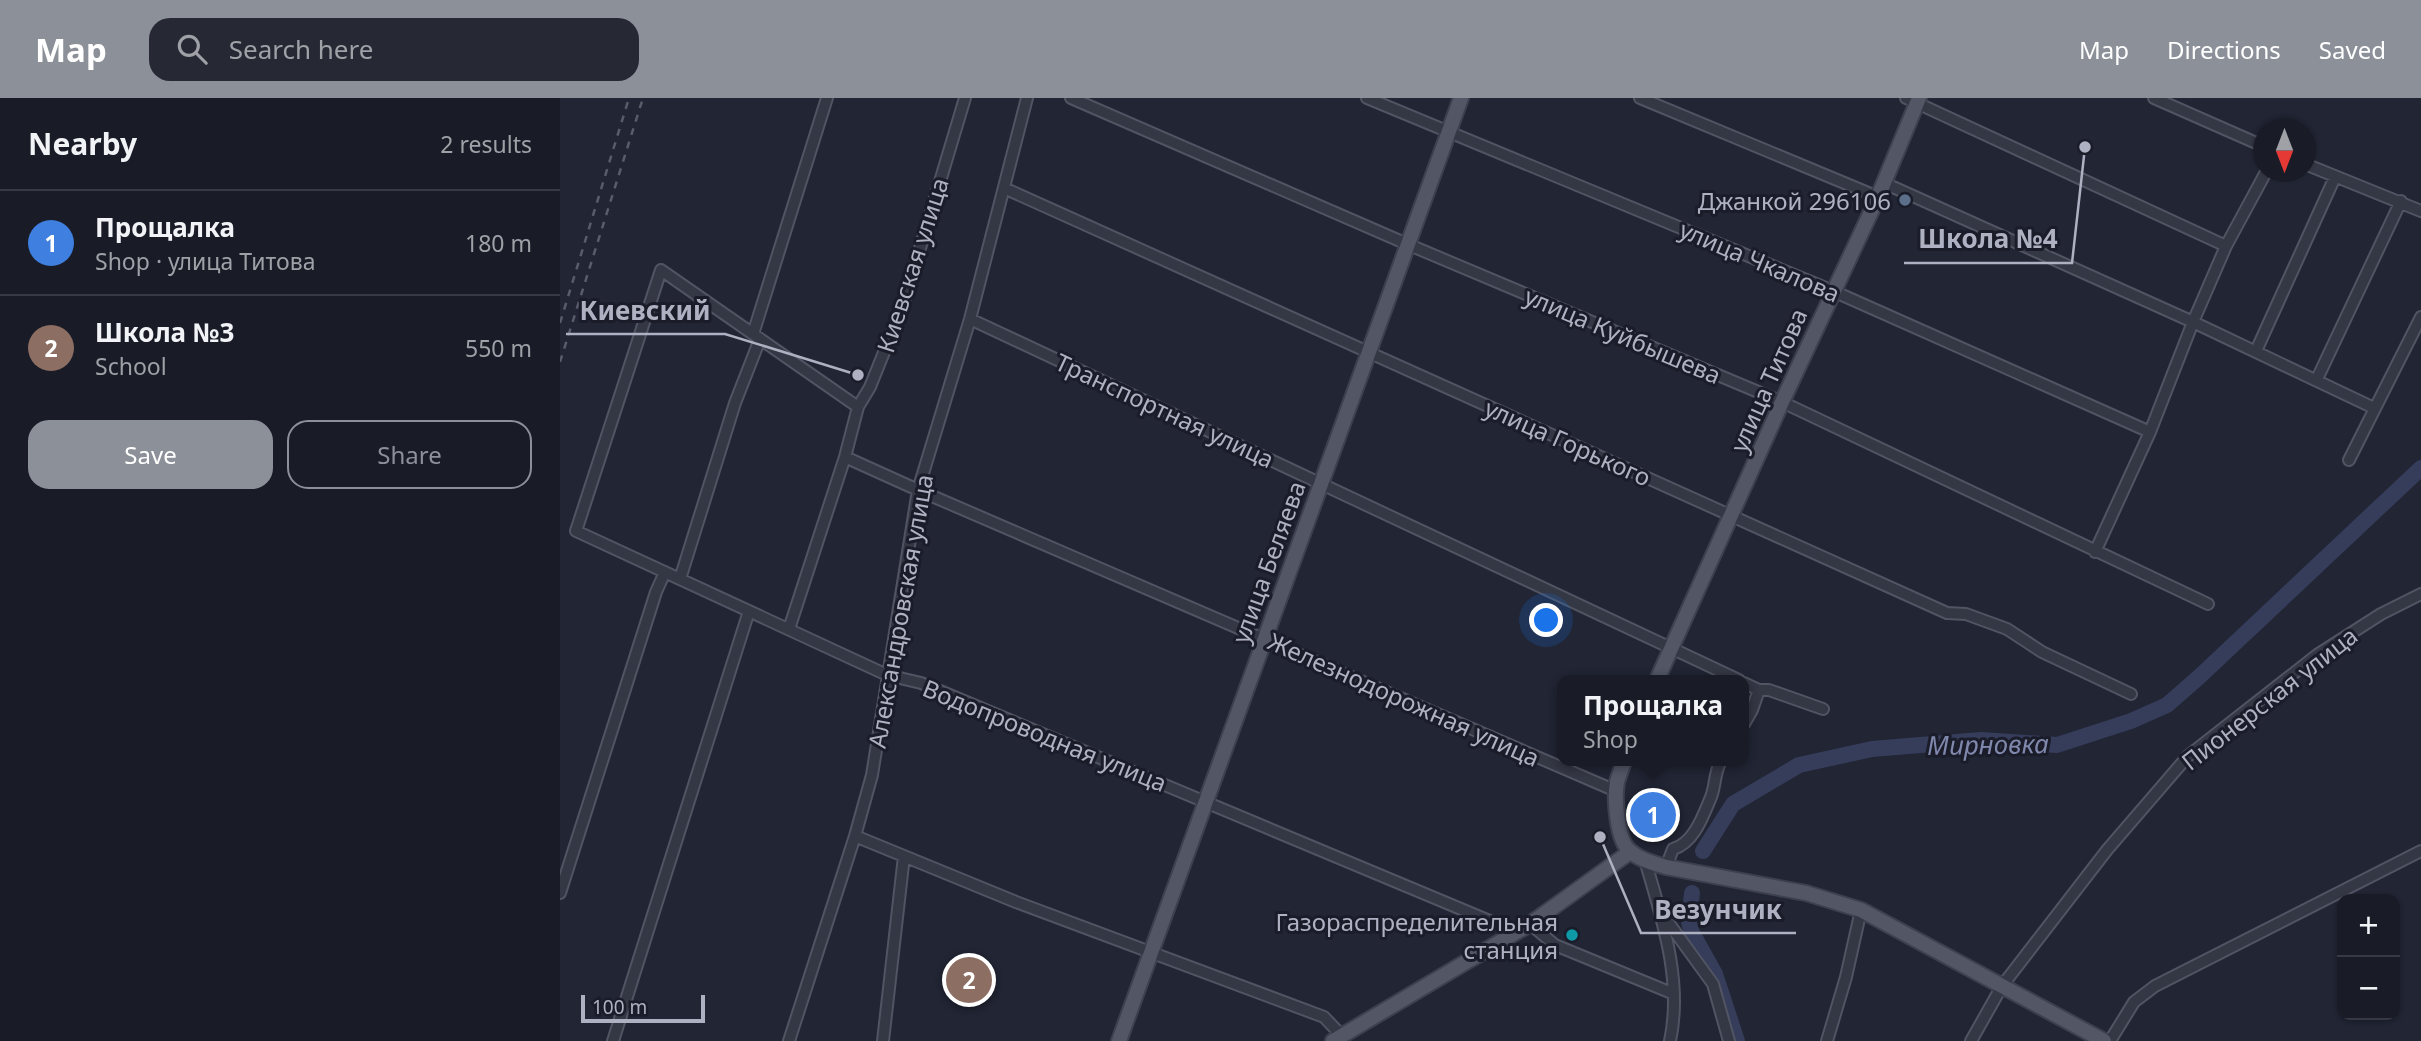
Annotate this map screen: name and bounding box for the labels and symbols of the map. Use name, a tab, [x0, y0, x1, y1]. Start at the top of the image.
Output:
north arrow	[2253, 119, 2316, 182]
street label: Киевская улица	[868, 173, 956, 357]
place label: Джанкой 296106	[1698, 184, 1891, 217]
marker: Джанкой 296106	[1897, 192, 1913, 208]
street label: улица Чкалова	[1675, 212, 1845, 310]
callout: Школа №4	[1904, 216, 2072, 263]
text: Школа №4	[1918, 220, 2058, 256]
street label: улица Куйбышева	[1520, 279, 1726, 391]
callout: Киевский	[566, 287, 725, 334]
text: Киевский	[580, 292, 710, 328]
street label: улица Титова	[1722, 303, 1814, 457]
street label: Транспортная улица	[1050, 345, 1280, 475]
street label: улица Горького	[1480, 391, 1656, 493]
street label: Александровская улица	[860, 472, 940, 750]
street label: улица Беляева	[1223, 476, 1313, 648]
your location	[1529, 603, 1563, 637]
street label: Пионерская улица	[2174, 619, 2364, 777]
street label: Железнодорожная улица	[1263, 624, 1545, 774]
street label: Водопроводная улица	[918, 671, 1172, 799]
water label: Мирновка	[1927, 725, 2049, 763]
pin: 1	[1630, 789, 1676, 841]
callout: Везунчик	[1641, 886, 1796, 933]
text: Везунчик	[1654, 891, 1782, 927]
place label: Газораспределительная станция	[1276, 905, 1558, 966]
marker: Газораспределительная станция	[1564, 927, 1580, 943]
pin: 2	[946, 954, 992, 1006]
scale bar	[581, 992, 705, 1024]

